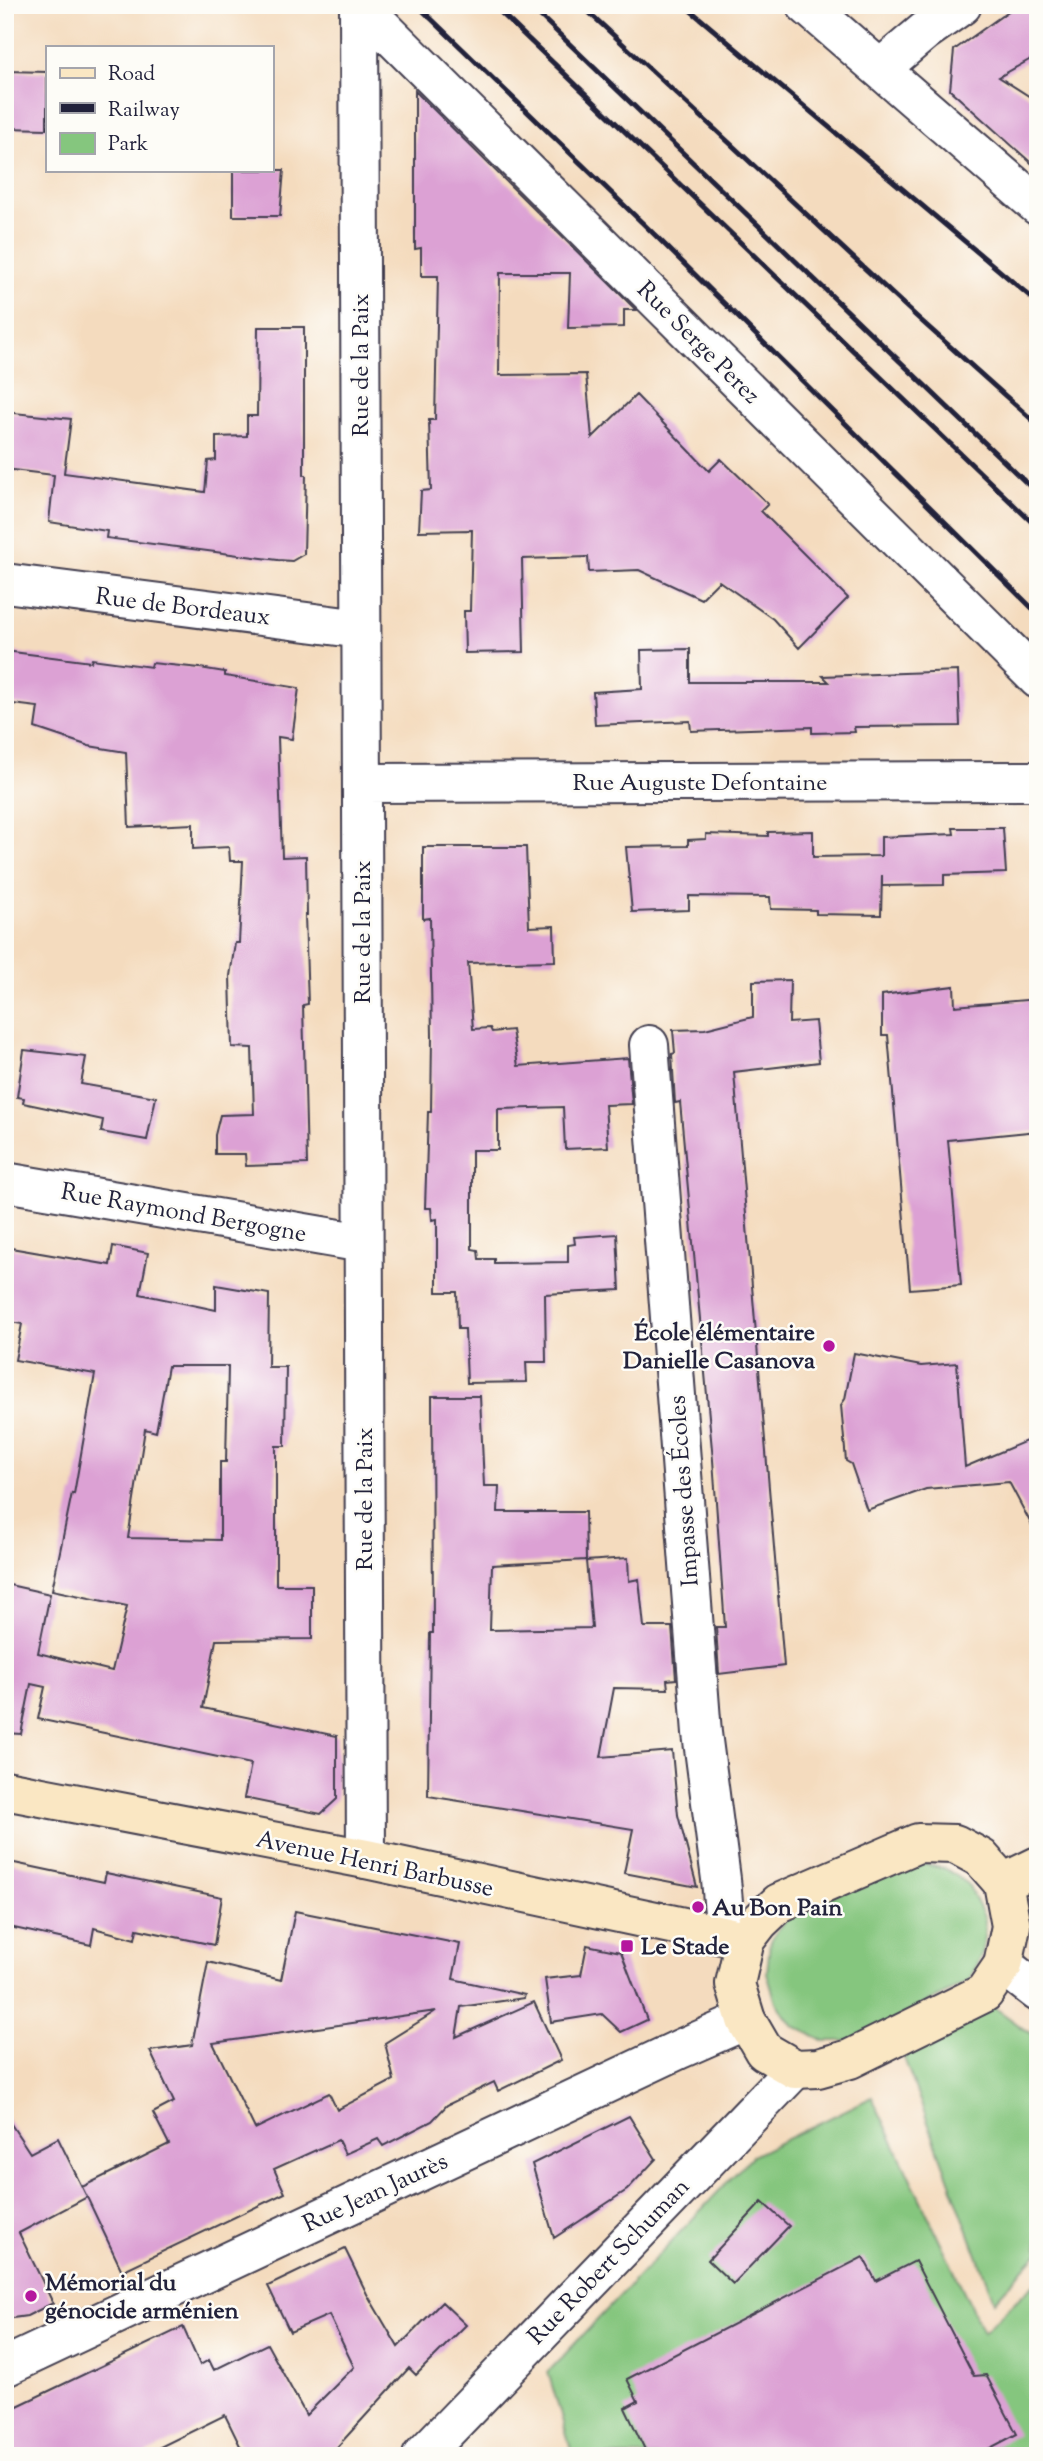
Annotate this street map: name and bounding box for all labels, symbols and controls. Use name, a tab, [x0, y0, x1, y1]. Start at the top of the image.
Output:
legend	[46, 46, 273, 172]
text: Road	[108, 60, 155, 90]
text: Railway	[108, 96, 180, 126]
text: Park	[108, 130, 149, 160]
street label: Rue Serge Perez	[628, 274, 767, 413]
street label: Rue de la Paix	[345, 293, 379, 437]
street label: Rue de Bordeaux	[93, 580, 272, 636]
street label: Rue Auguste Defontaine	[573, 767, 827, 801]
street label: Rue de la Paix	[347, 860, 381, 1004]
street label: Rue Raymond Bergogne	[58, 1176, 309, 1252]
place label: École élémentaire Danielle Casanova	[623, 1317, 816, 1379]
marker: École élémentaire Danielle Casanova	[821, 1338, 837, 1354]
street label: Impasse des Écoles	[661, 1394, 709, 1588]
street label: Rue de la Paix	[349, 1427, 383, 1571]
street label: Avenue Henri Barbusse	[253, 1823, 496, 1907]
place label: Au Bon Pain	[712, 1892, 843, 1926]
marker: Au Bon Pain	[690, 1899, 706, 1915]
place label: Le Stade	[641, 1931, 730, 1965]
marker: Le Stade	[619, 1938, 635, 1954]
street label: Rue Jean Jaurès	[298, 2145, 454, 2242]
street label: Rue Robert Schuman	[521, 2171, 698, 2354]
place label: Mémorial du génocide arménien	[45, 2267, 240, 2329]
marker: Mémorial du génocide arménien	[23, 2288, 39, 2304]

